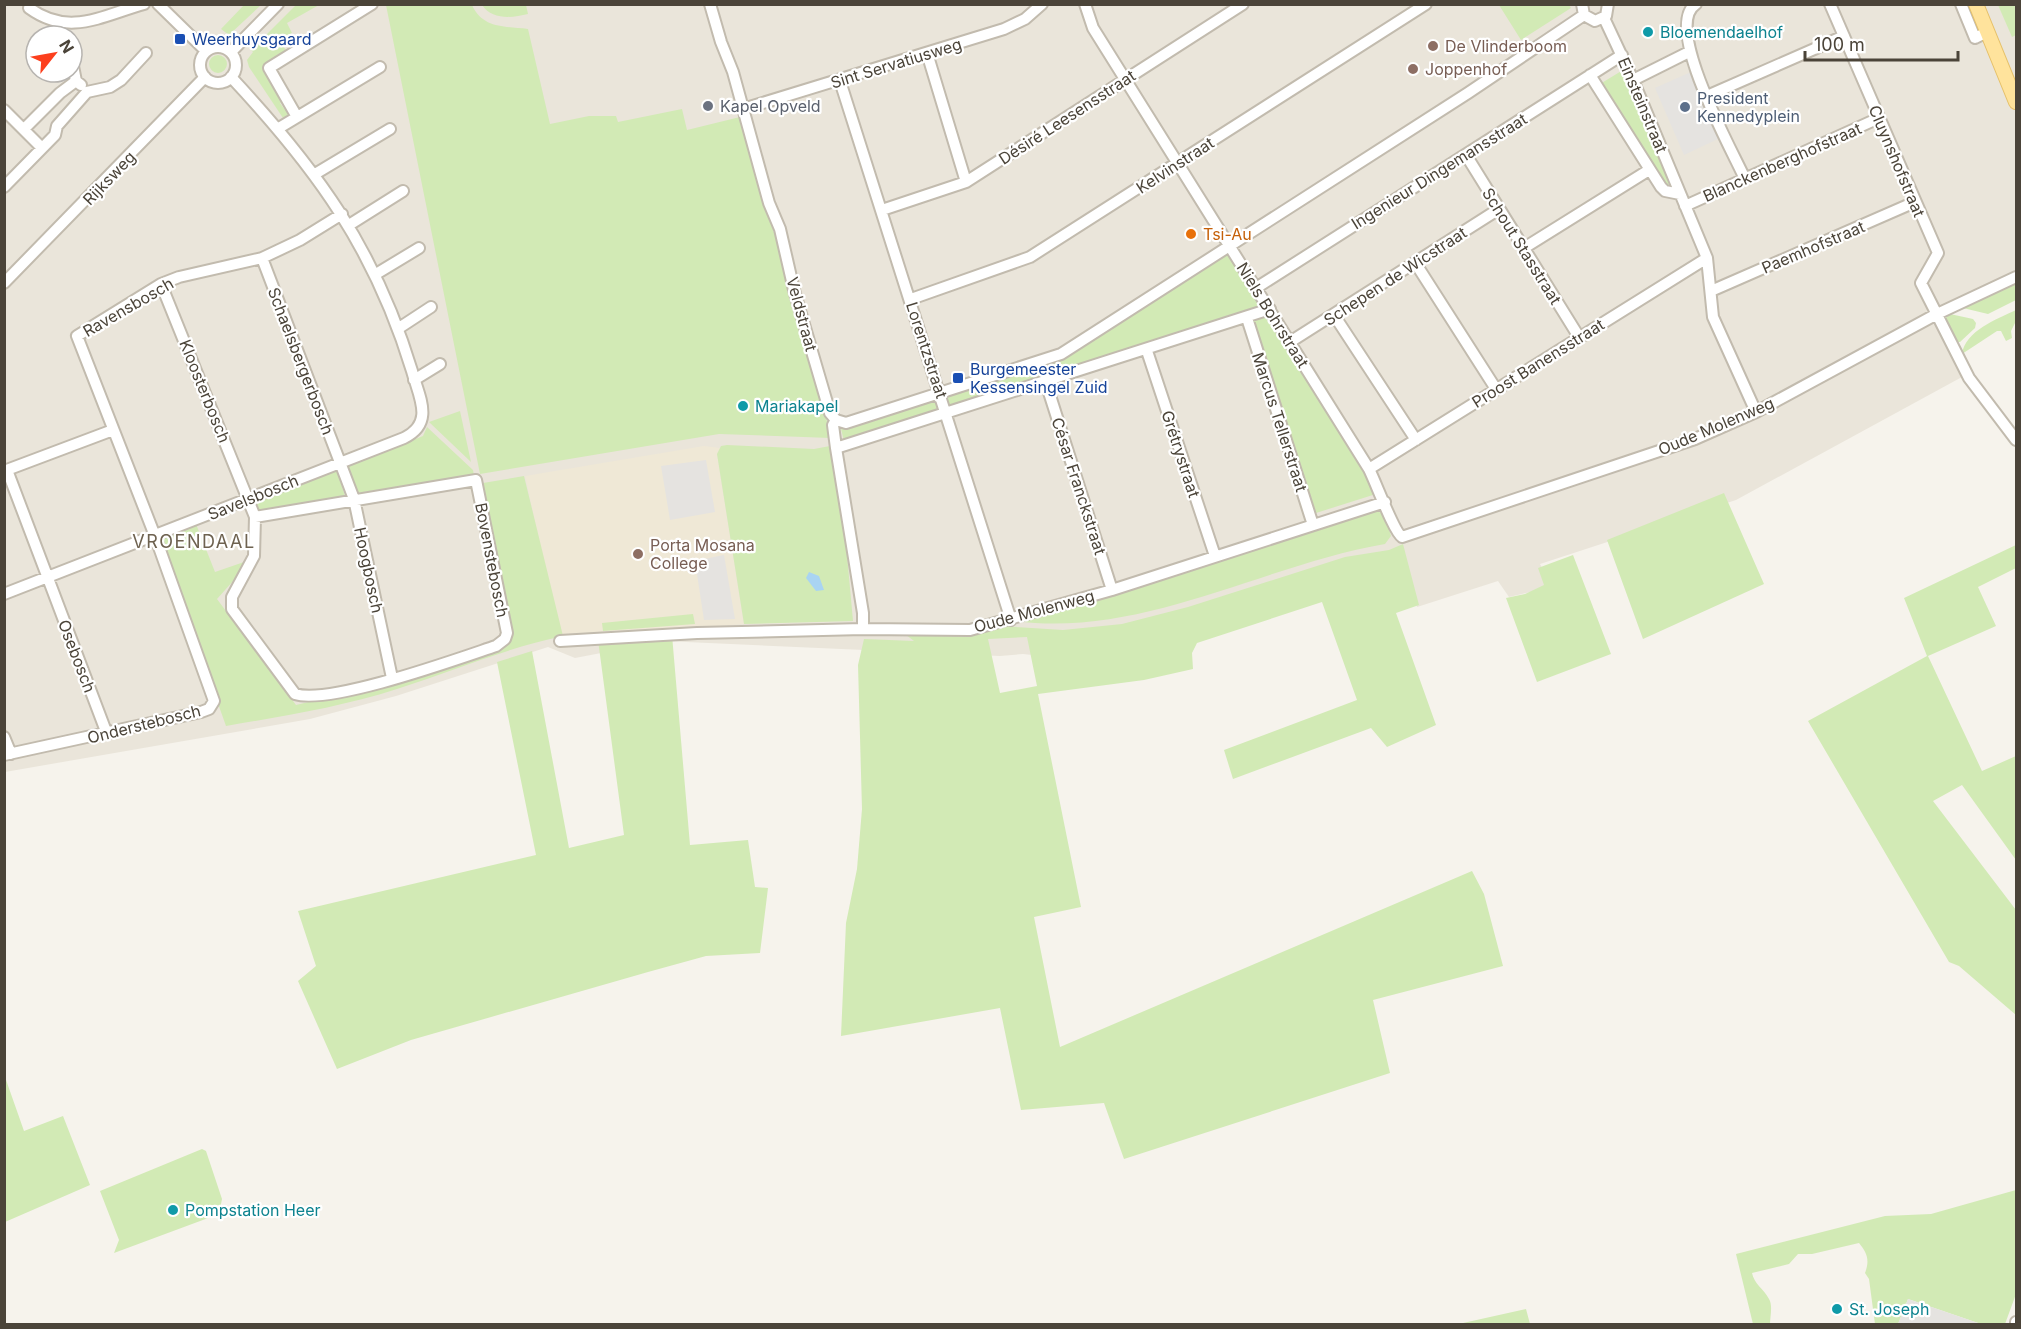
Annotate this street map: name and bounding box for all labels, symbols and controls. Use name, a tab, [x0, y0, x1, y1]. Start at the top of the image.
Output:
place label: Bloemendaelhof	[1660, 22, 1783, 42]
north arrow	[24, 24, 84, 84]
scale bar	[1805, 24, 1958, 62]
marker: Bloemendaelhof	[1641, 25, 1655, 39]
place label: Weerhuysgaard	[192, 29, 312, 49]
marker: Weerhuysgaard	[173, 32, 187, 46]
street label: Sint Servatiusweg	[828, 34, 964, 92]
text: 100 m	[1814, 34, 1865, 55]
text: N	[55, 36, 79, 57]
place label: De Vlinderboom	[1445, 36, 1567, 56]
marker: De Vlinderboom	[1426, 39, 1440, 53]
street label: Einsteinstraat	[1614, 54, 1672, 156]
place label: Joppenhof	[1425, 59, 1507, 79]
marker: Joppenhof	[1406, 62, 1420, 76]
street label: Désiré Leesensstraat	[995, 65, 1139, 169]
place label: President Kennedyplein	[1697, 88, 1800, 126]
place label: Kapel Opveld	[720, 96, 821, 116]
marker: Kapel Opveld	[701, 99, 715, 113]
marker: President Kennedyplein	[1678, 100, 1692, 114]
street label: Cluynshofstraat	[1864, 102, 1930, 220]
street label: Ingenieur Dingemansstraat	[1347, 109, 1531, 233]
street label: Blanckenberghofstraat	[1700, 118, 1864, 206]
street label: Kelvinstraat	[1132, 132, 1218, 198]
street label: Rijksweg	[78, 147, 140, 209]
street label: Schout Stasstraat	[1478, 184, 1566, 308]
street label: Paemhofstraat	[1758, 216, 1868, 278]
street label: Schepen de Wicstraat	[1320, 222, 1470, 330]
place label: Tsi-Au	[1203, 224, 1252, 244]
marker: Tsi-Au	[1184, 227, 1198, 241]
street label: Niels Bohrstraat	[1233, 259, 1313, 371]
street label: Ravensbosch	[79, 273, 177, 341]
street label: Veldstraat	[782, 275, 822, 353]
street label: Schaelsbergerbosch	[264, 284, 338, 438]
street label: Lorentzstraat	[902, 299, 952, 401]
street label: Proost Banensstraat	[1468, 314, 1608, 412]
street label: Kloosterbosch	[175, 337, 235, 445]
street label: Marcus Tellerstraat	[1248, 350, 1312, 494]
place label: Burgemeester Kessensingel Zuid	[970, 359, 1108, 397]
marker: Burgemeester Kessensingel Zuid	[951, 371, 965, 385]
street label: Oude Molenweg	[1655, 393, 1777, 459]
place label: Mariakapel	[755, 396, 838, 416]
marker: Mariakapel	[736, 399, 750, 413]
street label: Grétrystraat	[1158, 408, 1204, 500]
street label: César Franckstraat	[1047, 415, 1111, 557]
street label: Savelsbosch	[205, 470, 301, 524]
street label: Bovenstebosch	[471, 501, 513, 619]
street label: Hoogbosch	[350, 525, 388, 615]
district label: VROENDAAL	[132, 531, 256, 552]
place label: Porta Mosana College	[650, 535, 755, 573]
marker: Porta Mosana College	[631, 547, 645, 561]
street label: Oude Molenweg	[972, 585, 1096, 637]
street label: Osebosch	[54, 617, 100, 695]
street label: Onderstebosch	[85, 700, 203, 748]
place label: Pompstation Heer	[185, 1200, 321, 1220]
marker: Pompstation Heer	[166, 1203, 180, 1217]
place label: St. Joseph	[1849, 1299, 1929, 1319]
marker: St. Joseph	[1830, 1302, 1844, 1316]

